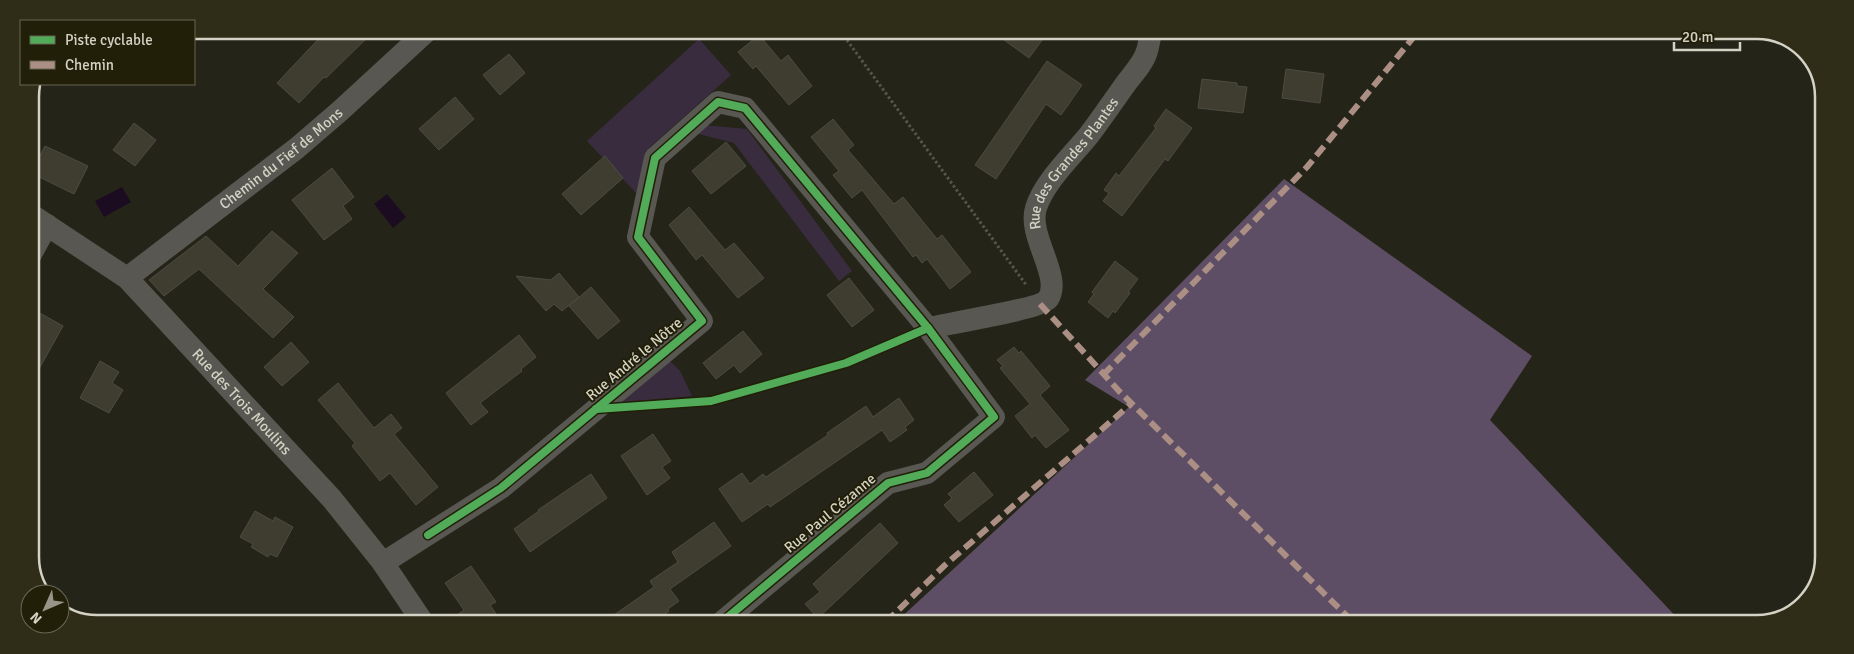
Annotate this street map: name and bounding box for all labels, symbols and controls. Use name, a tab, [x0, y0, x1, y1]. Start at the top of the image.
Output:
legend	[20, 20, 195, 85]
scale bar	[1674, 20, 1740, 52]
text: 20 m	[1682, 28, 1713, 46]
text: Piste cyclable	[65, 31, 153, 49]
text: Chemin	[65, 56, 114, 74]
street label: Rue des Grandes Plantes	[1025, 93, 1123, 231]
street label: Chemin du Fief de Mons	[216, 103, 347, 213]
street label: Rue André le Nôtre	[582, 314, 686, 404]
street label: Rue des Trois Moulins	[188, 345, 296, 459]
street label: Rue Paul Cézanne	[781, 469, 879, 557]
north arrow	[20, 584, 70, 634]
text: N	[27, 608, 46, 627]

